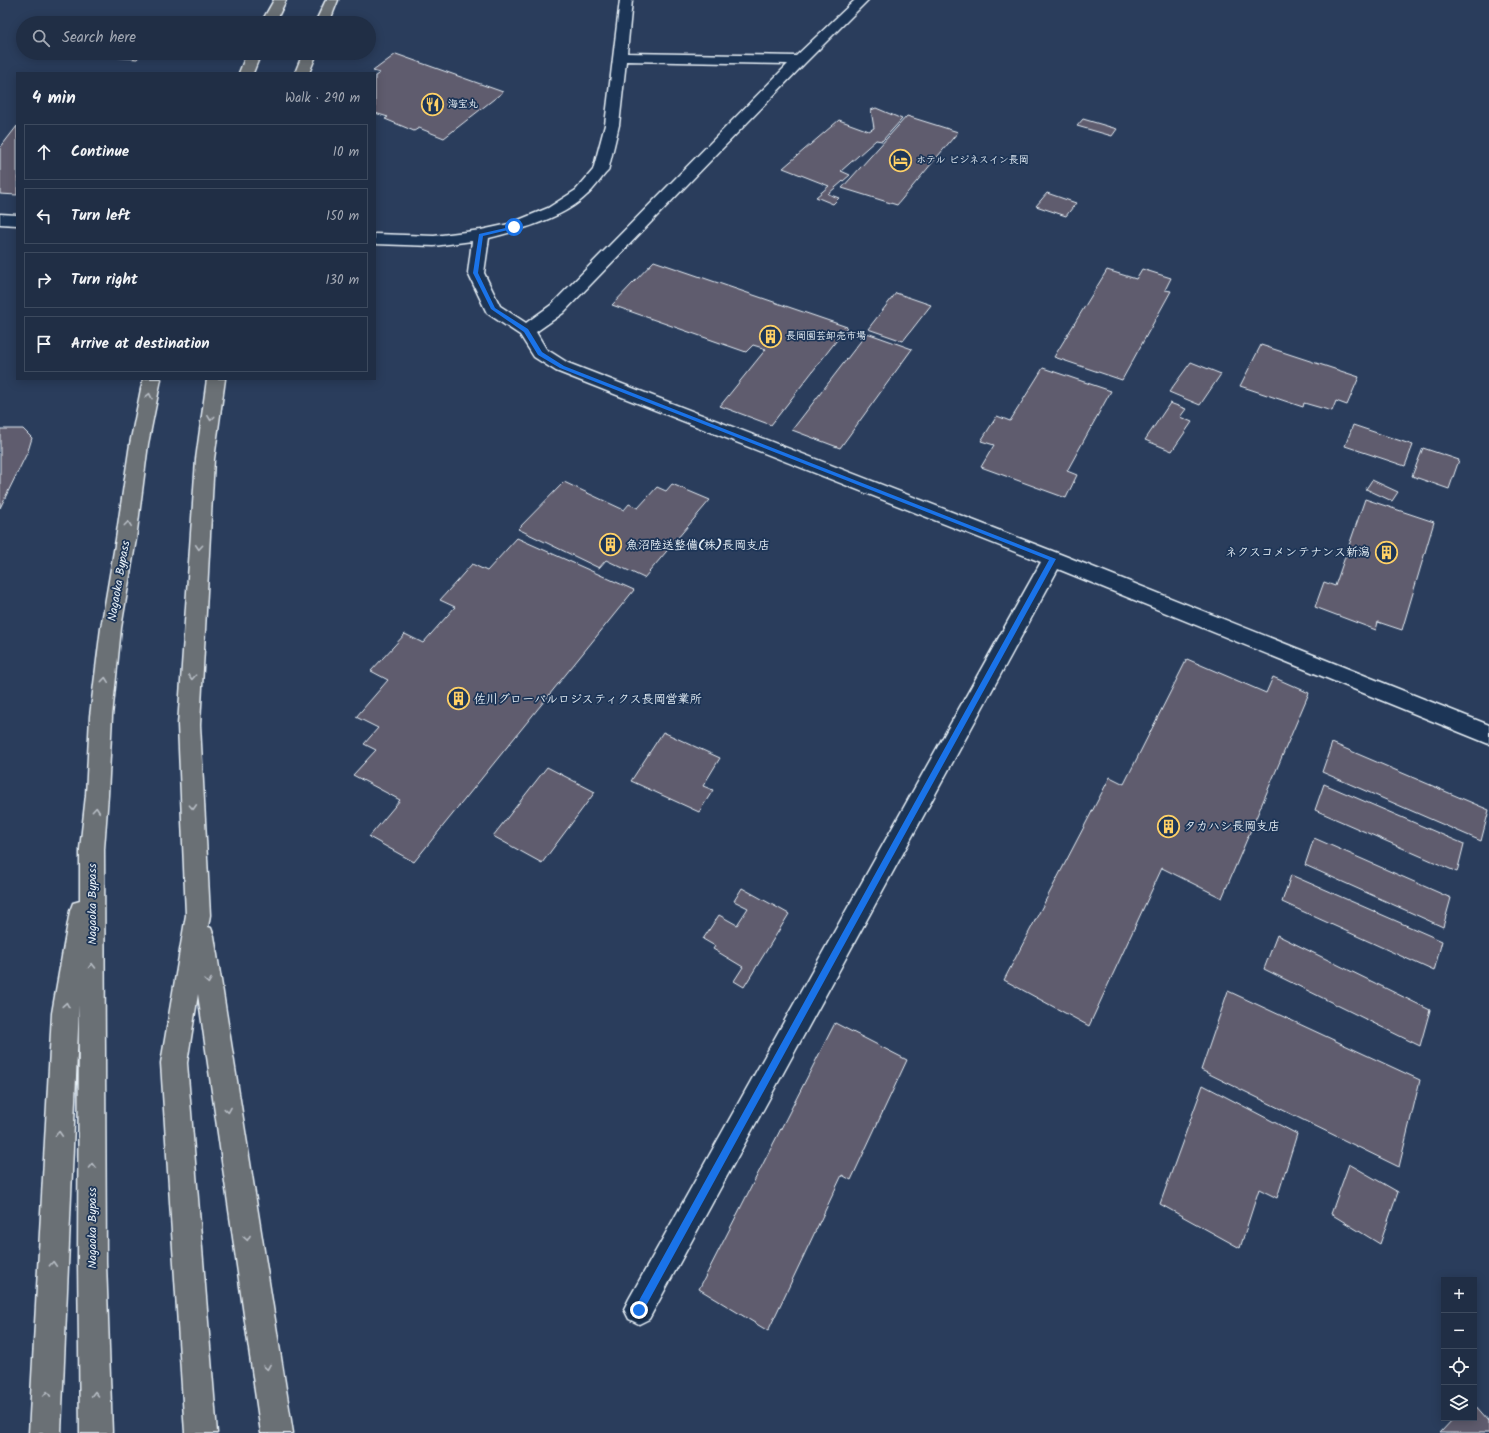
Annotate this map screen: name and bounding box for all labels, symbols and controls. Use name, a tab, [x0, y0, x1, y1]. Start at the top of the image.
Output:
search box	[16, 16, 376, 60]
text: Search here	[62, 26, 136, 50]
icon: search	[30, 27, 52, 49]
text: 4 min	[32, 85, 76, 112]
text: Walk · 290 m	[285, 88, 360, 109]
restaurant icon: 海宝丸	[419, 91, 445, 117]
place label: 海宝丸	[448, 96, 478, 112]
text: Continue	[71, 140, 129, 164]
icon: ahead	[33, 141, 55, 163]
text: 10 m	[333, 142, 359, 163]
hotel icon: ホテル ビジネスイン長岡	[888, 147, 914, 173]
place label: ホテル ビジネスイン長岡	[916, 152, 1029, 168]
text: Turn left	[71, 204, 131, 228]
icon: left	[33, 205, 55, 227]
text: 150 m	[326, 206, 359, 227]
route start	[505, 218, 523, 236]
text: Turn right	[71, 268, 138, 292]
icon: right	[33, 269, 55, 291]
text: 130 m	[325, 270, 359, 291]
building icon: 長岡園芸卸売市場	[757, 323, 783, 349]
place label: 長岡園芸卸売市場	[786, 328, 866, 344]
text: Arrive at destination	[71, 332, 210, 356]
icon: arrive	[33, 333, 55, 355]
one-way arrow	[144, 392, 152, 399]
one-way arrow	[207, 415, 216, 421]
one-way arrow	[123, 521, 132, 527]
building icon: 魚沼陸送整備(株)長岡支店	[598, 532, 624, 558]
place label: 魚沼陸送整備(株)長岡支店	[626, 536, 770, 555]
street label: Nagaoka Bypass	[103, 539, 135, 623]
building icon: ネクスコメンテナンス新潟	[1373, 539, 1399, 565]
place label: ネクスコメンテナンス新潟	[1225, 543, 1370, 562]
one-way arrow	[195, 544, 204, 550]
one-way arrow	[188, 674, 196, 680]
one-way arrow	[100, 677, 109, 683]
building icon: 佐川グローバルロジスティクス長岡営業所	[446, 686, 472, 712]
place label: 佐川グローバルロジスティクス長岡営業所	[474, 690, 703, 709]
one-way arrow	[189, 804, 198, 810]
one-way arrow	[91, 807, 100, 813]
building icon: タカハシ長岡支店	[1155, 813, 1181, 839]
place label: タカハシ長岡支店	[1184, 817, 1280, 836]
street label: Nagaoka Bypass	[83, 863, 102, 945]
one-way arrow	[88, 963, 96, 969]
one-way arrow	[203, 978, 212, 984]
one-way arrow	[61, 1001, 70, 1008]
one-way arrow	[223, 1107, 232, 1113]
one-way arrow	[55, 1131, 63, 1137]
one-way arrow	[88, 1163, 96, 1169]
street label: Nagaoka Bypass	[83, 1187, 102, 1269]
one-way arrow	[242, 1235, 251, 1241]
one-way arrow	[49, 1261, 57, 1267]
map controls	[1441, 1277, 1477, 1421]
button: +	[1441, 1277, 1477, 1313]
route end	[630, 1301, 648, 1319]
button: −	[1441, 1313, 1477, 1349]
button: locate	[1441, 1349, 1477, 1385]
one-way arrow	[262, 1364, 271, 1370]
button: layers	[1441, 1385, 1477, 1421]
one-way arrow	[43, 1391, 52, 1397]
one-way arrow	[91, 1391, 99, 1397]

